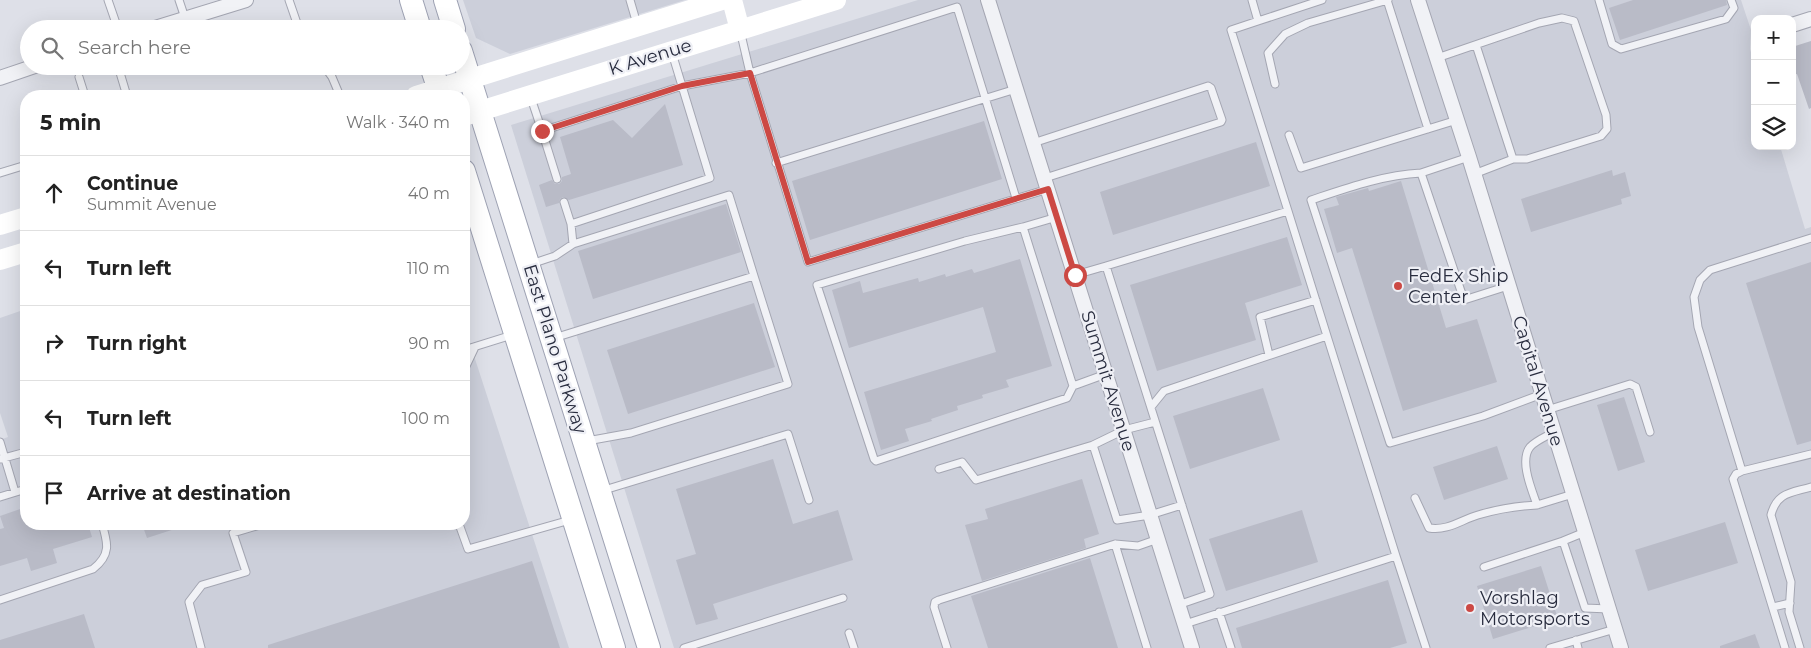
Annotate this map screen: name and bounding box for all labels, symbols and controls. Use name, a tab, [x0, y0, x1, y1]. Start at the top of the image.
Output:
map controls	[1751, 15, 1796, 150]
button: +	[1751, 15, 1796, 60]
search box	[20, 20, 470, 75]
icon: search	[38, 34, 66, 62]
street label: K Avenue	[606, 34, 694, 80]
text: Search here	[78, 36, 191, 59]
button: −	[1751, 60, 1796, 105]
button: layers	[1751, 105, 1796, 150]
text: 5 min	[40, 110, 101, 135]
text: Walk · 340 m	[346, 113, 450, 132]
route end	[531, 120, 554, 143]
text: Continue	[87, 172, 178, 195]
icon: ahead	[40, 179, 68, 207]
text: 40 m	[408, 184, 450, 203]
text: Summit Avenue	[87, 195, 217, 214]
icon: left	[40, 254, 68, 282]
text: Turn left	[87, 257, 172, 280]
text: 110 m	[407, 259, 450, 278]
street label: East Plano Parkway	[519, 262, 591, 437]
route start	[1064, 264, 1087, 287]
place label: FedEx Ship Center	[1408, 265, 1509, 308]
marker: FedEx Ship Center	[1392, 280, 1404, 292]
street label: Summit Avenue	[1076, 308, 1140, 454]
street label: Capital Avenue	[1508, 313, 1568, 449]
icon: right	[40, 329, 68, 357]
text: Turn right	[87, 332, 187, 355]
text: 90 m	[408, 334, 450, 353]
icon: left	[40, 404, 68, 432]
text: Turn left	[87, 407, 172, 430]
text: 100 m	[402, 409, 450, 428]
icon: arrive	[40, 479, 68, 507]
text: Arrive at destination	[87, 482, 291, 505]
place label: Vorshlag Motorsports	[1480, 587, 1590, 630]
marker: Vorshlag Motorsports	[1464, 602, 1476, 614]

